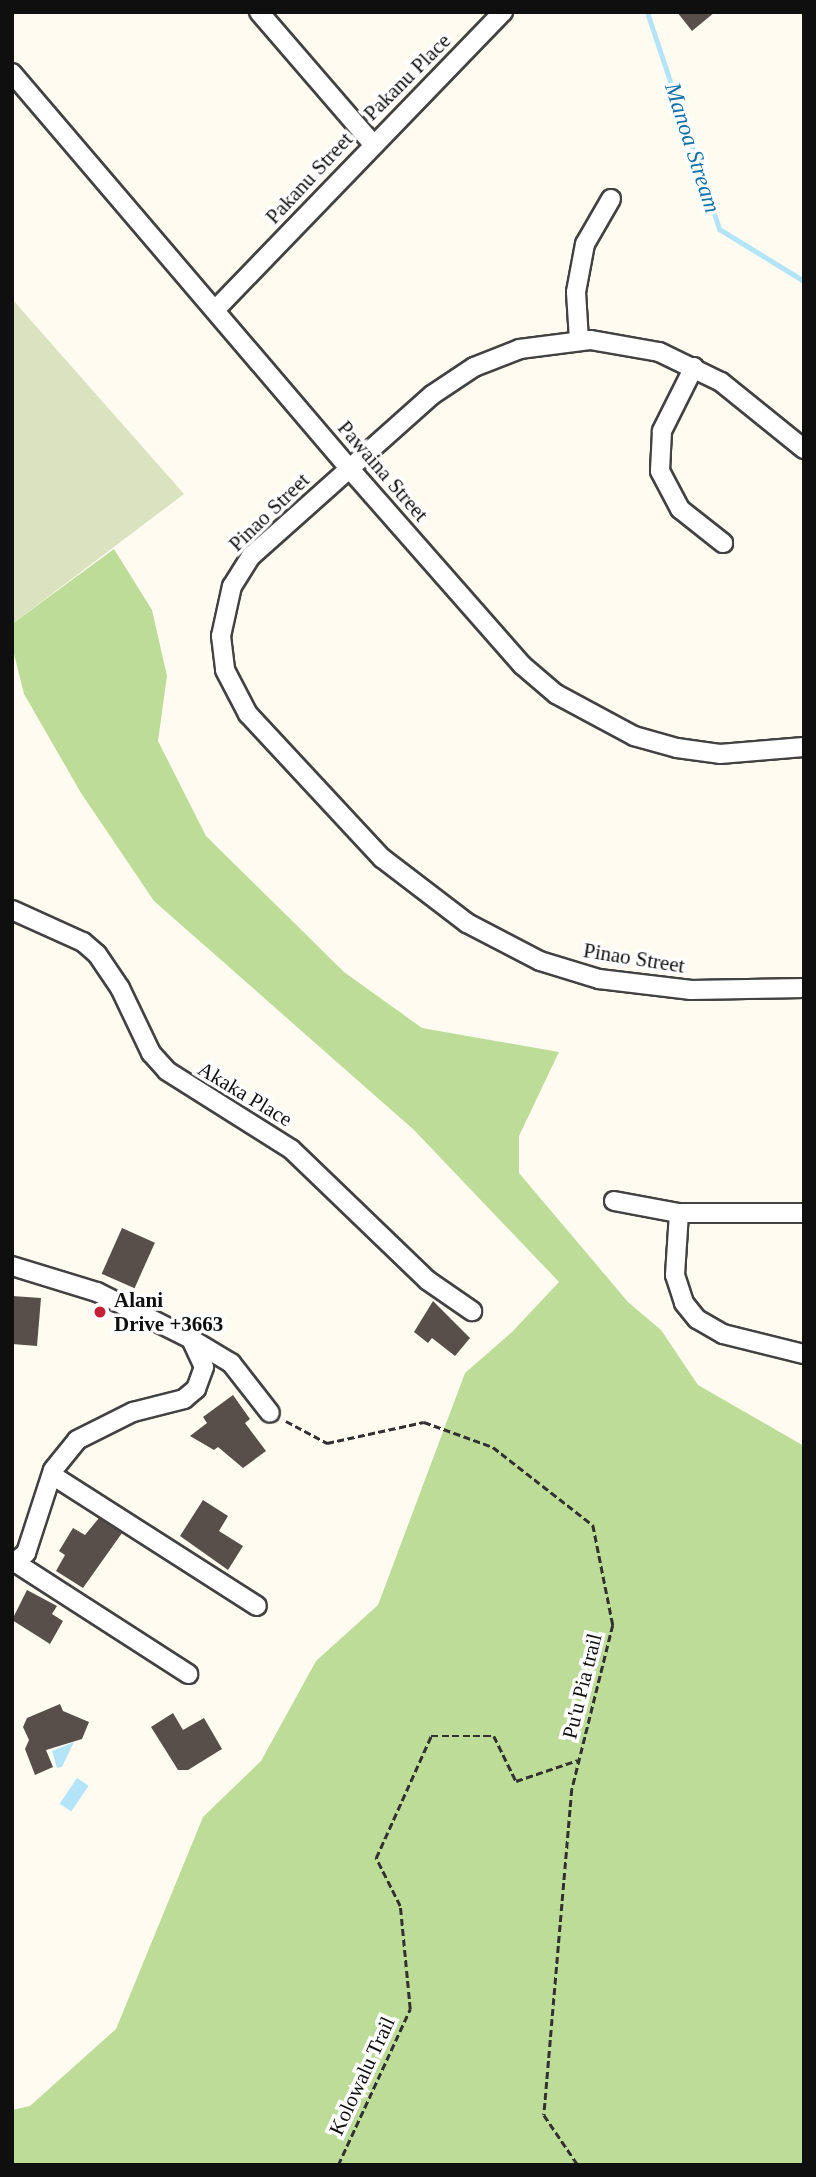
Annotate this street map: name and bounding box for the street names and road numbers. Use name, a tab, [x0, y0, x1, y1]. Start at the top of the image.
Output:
street label: Pakanu Place	[358, 28, 456, 126]
street label: Pakanu Street	[260, 127, 358, 229]
street label: Pawaina Street	[332, 415, 434, 527]
street label: Pinao Street	[224, 467, 314, 557]
street label: Pinao Street	[582, 938, 686, 978]
street label: Akaka Place	[193, 1056, 297, 1132]
street label: Pu'u Pia trail	[557, 1631, 607, 1741]
street label: Kolowalu Trail	[324, 2013, 400, 2139]

